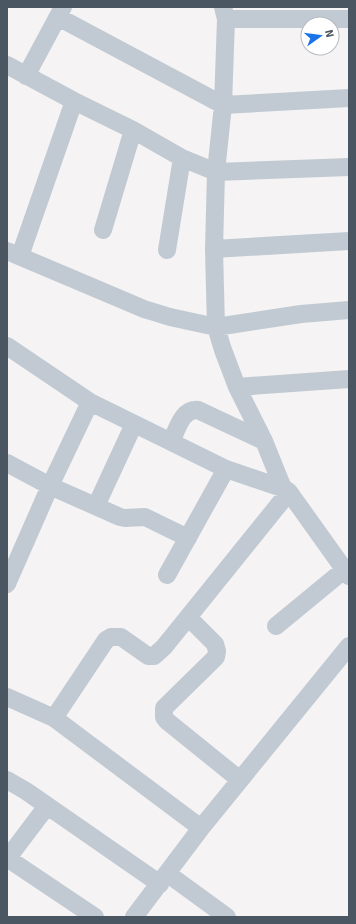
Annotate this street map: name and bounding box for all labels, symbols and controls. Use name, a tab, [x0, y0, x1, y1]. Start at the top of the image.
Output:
north arrow	[300, 16, 340, 56]
text: N	[322, 28, 336, 39]

